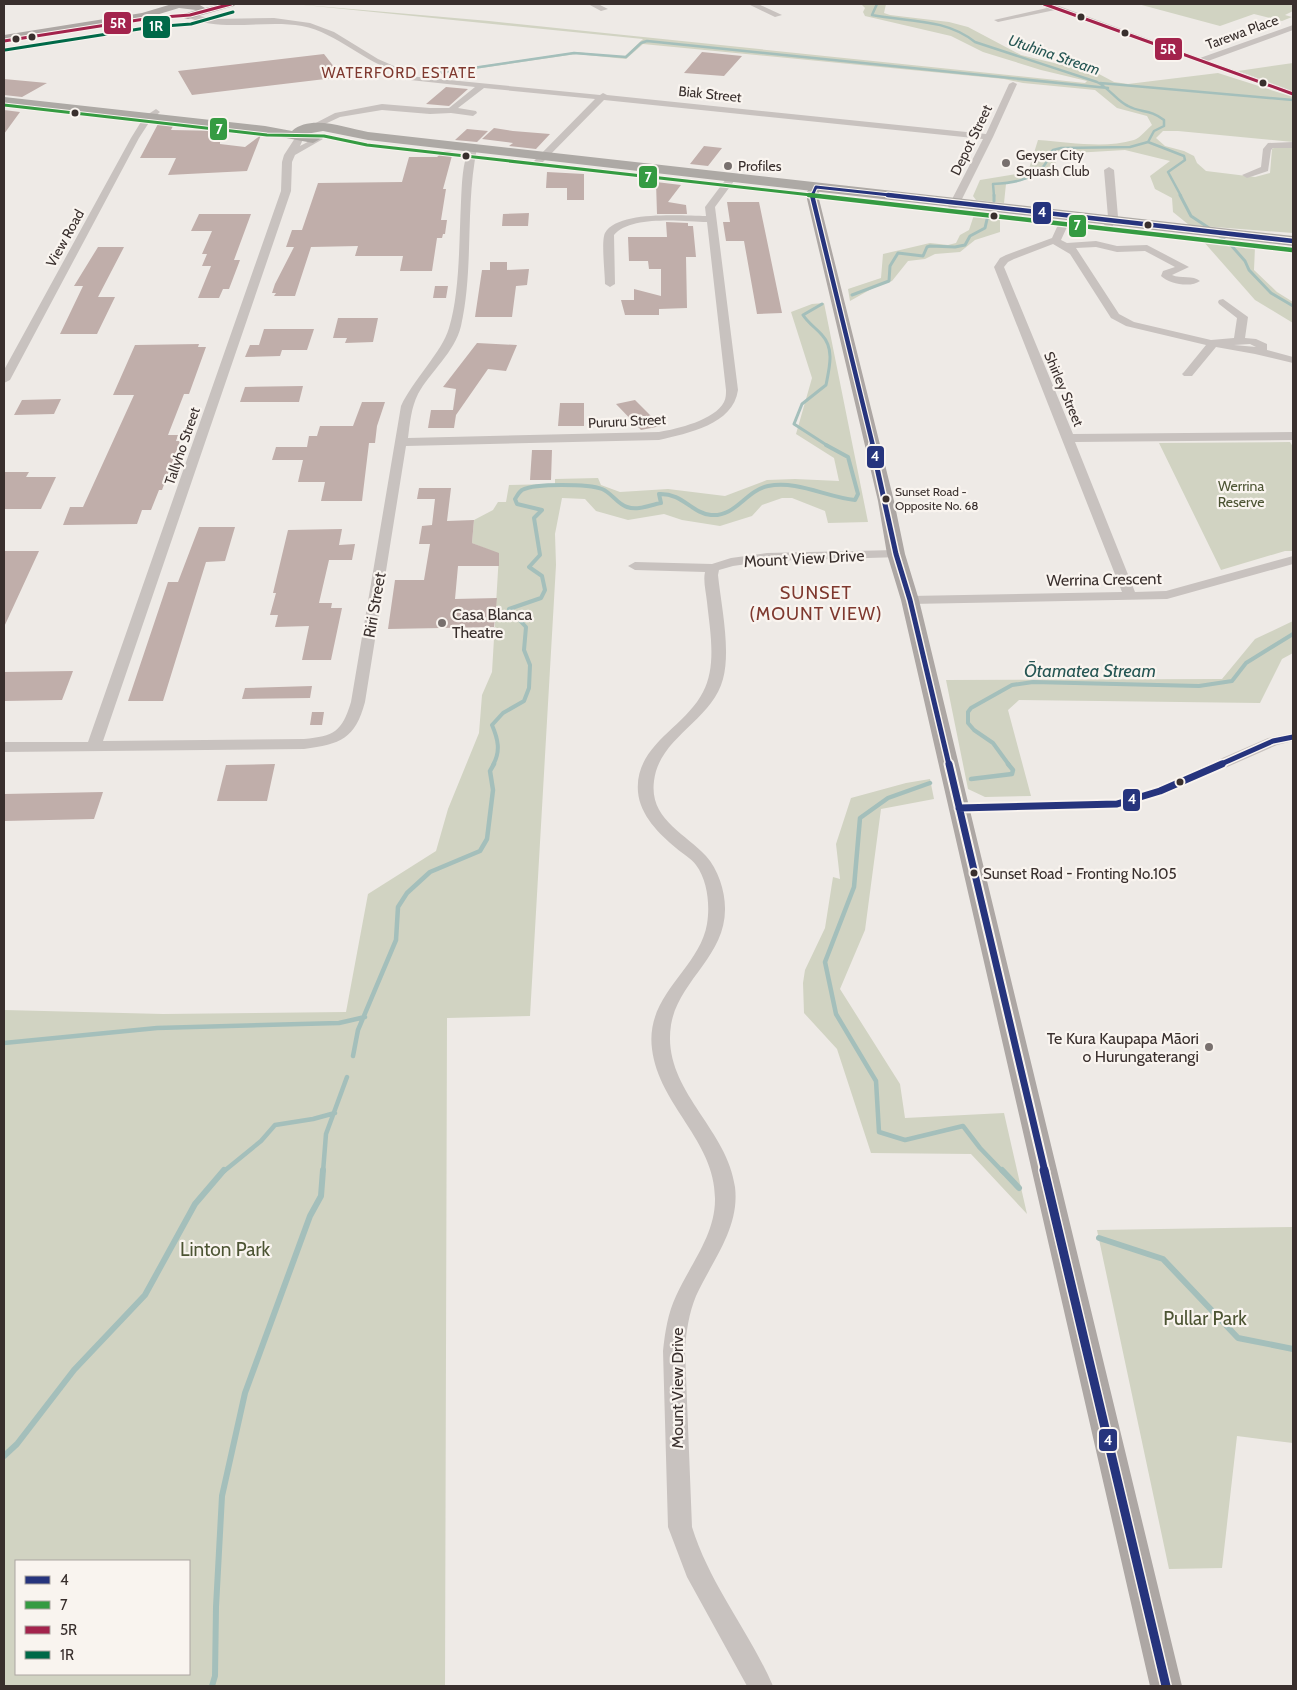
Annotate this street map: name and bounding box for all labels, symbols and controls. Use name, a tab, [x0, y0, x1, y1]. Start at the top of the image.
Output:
line badge: 5R	[103, 11, 132, 35]
street label: Tarewa Place	[1203, 11, 1281, 53]
unlabelled marker	[1076, 12, 1086, 22]
text: 5R	[110, 14, 126, 32]
line badge: 1R	[142, 15, 171, 39]
text: 1R	[149, 17, 163, 35]
unlabelled marker	[1120, 28, 1130, 38]
water label: Utuhina Stream	[1006, 31, 1102, 79]
unlabelled marker	[27, 32, 37, 42]
unlabelled marker	[11, 34, 21, 44]
line badge: 5R	[1154, 37, 1183, 61]
text: 5R	[1160, 40, 1176, 58]
district label: WATERFORD ESTATE	[321, 64, 477, 82]
unlabelled marker	[1258, 78, 1268, 88]
street label: Biak Street	[678, 82, 743, 106]
street label: Depot Street	[946, 101, 996, 178]
unlabelled marker	[70, 108, 80, 118]
line badge: 7	[209, 117, 228, 141]
text: 7	[215, 120, 223, 138]
place label: Geyser City Squash Club	[1016, 146, 1090, 180]
unlabelled marker	[461, 151, 471, 161]
place label: Profiles	[738, 157, 782, 175]
marker: Geyser City Squash Club	[1000, 157, 1012, 169]
marker: Profiles	[722, 160, 734, 172]
line badge: 7	[638, 165, 658, 189]
text: 7	[644, 168, 652, 186]
line badge: 4	[1032, 201, 1052, 225]
text: 4	[1038, 203, 1046, 221]
street label: View Road	[42, 206, 88, 270]
unlabelled marker	[989, 211, 999, 221]
line badge: 7	[1068, 214, 1087, 238]
text: 7	[1073, 216, 1081, 234]
unlabelled marker	[1143, 220, 1153, 230]
street label: Shirley Street	[1040, 349, 1088, 429]
street label: Tallyho Street	[160, 404, 204, 487]
street label: Pururu Street	[588, 410, 667, 432]
line badge: 4	[866, 445, 885, 469]
text: 4	[871, 447, 879, 465]
park label: Werrina Reserve	[1218, 477, 1264, 511]
place label: Sunset Road - Opposite No. 68	[895, 484, 979, 513]
marker: Sunset Road - Opposite No. 68	[881, 494, 891, 504]
street label: Mount View Drive	[743, 546, 865, 571]
street label: Werrina Crescent	[1046, 569, 1162, 590]
street label: Riri Street	[359, 570, 390, 639]
district label: SUNSET (MOUNT VIEW)	[749, 582, 883, 625]
place label: Casa Blanca Theatre	[452, 605, 533, 642]
marker: Casa Blanca Theatre	[436, 617, 448, 629]
water label: Ōtamatea Stream	[1024, 660, 1156, 682]
unlabelled marker	[1175, 777, 1185, 787]
line badge: 4	[1122, 788, 1141, 812]
text: 4	[1128, 790, 1136, 808]
place label: Sunset Road - Fronting No.105	[983, 865, 1177, 883]
marker: Sunset Road - Fronting No.105	[969, 868, 979, 878]
place label: Te Kura Kaupapa Māori o Hurungaterangi	[1047, 1029, 1199, 1066]
marker: Te Kura Kaupapa Māori o Hurungaterangi	[1203, 1041, 1215, 1053]
park label: Linton Park	[180, 1238, 270, 1261]
park label: Pullar Park	[1163, 1307, 1247, 1330]
street label: Mount View Drive	[668, 1328, 687, 1448]
line badge: 4	[1098, 1428, 1118, 1452]
text: 4	[1104, 1431, 1112, 1449]
legend	[15, 1560, 190, 1675]
text: 4	[60, 1571, 69, 1589]
text: 7	[60, 1596, 68, 1614]
text: 5R	[60, 1621, 77, 1639]
text: 1R	[60, 1646, 74, 1664]

